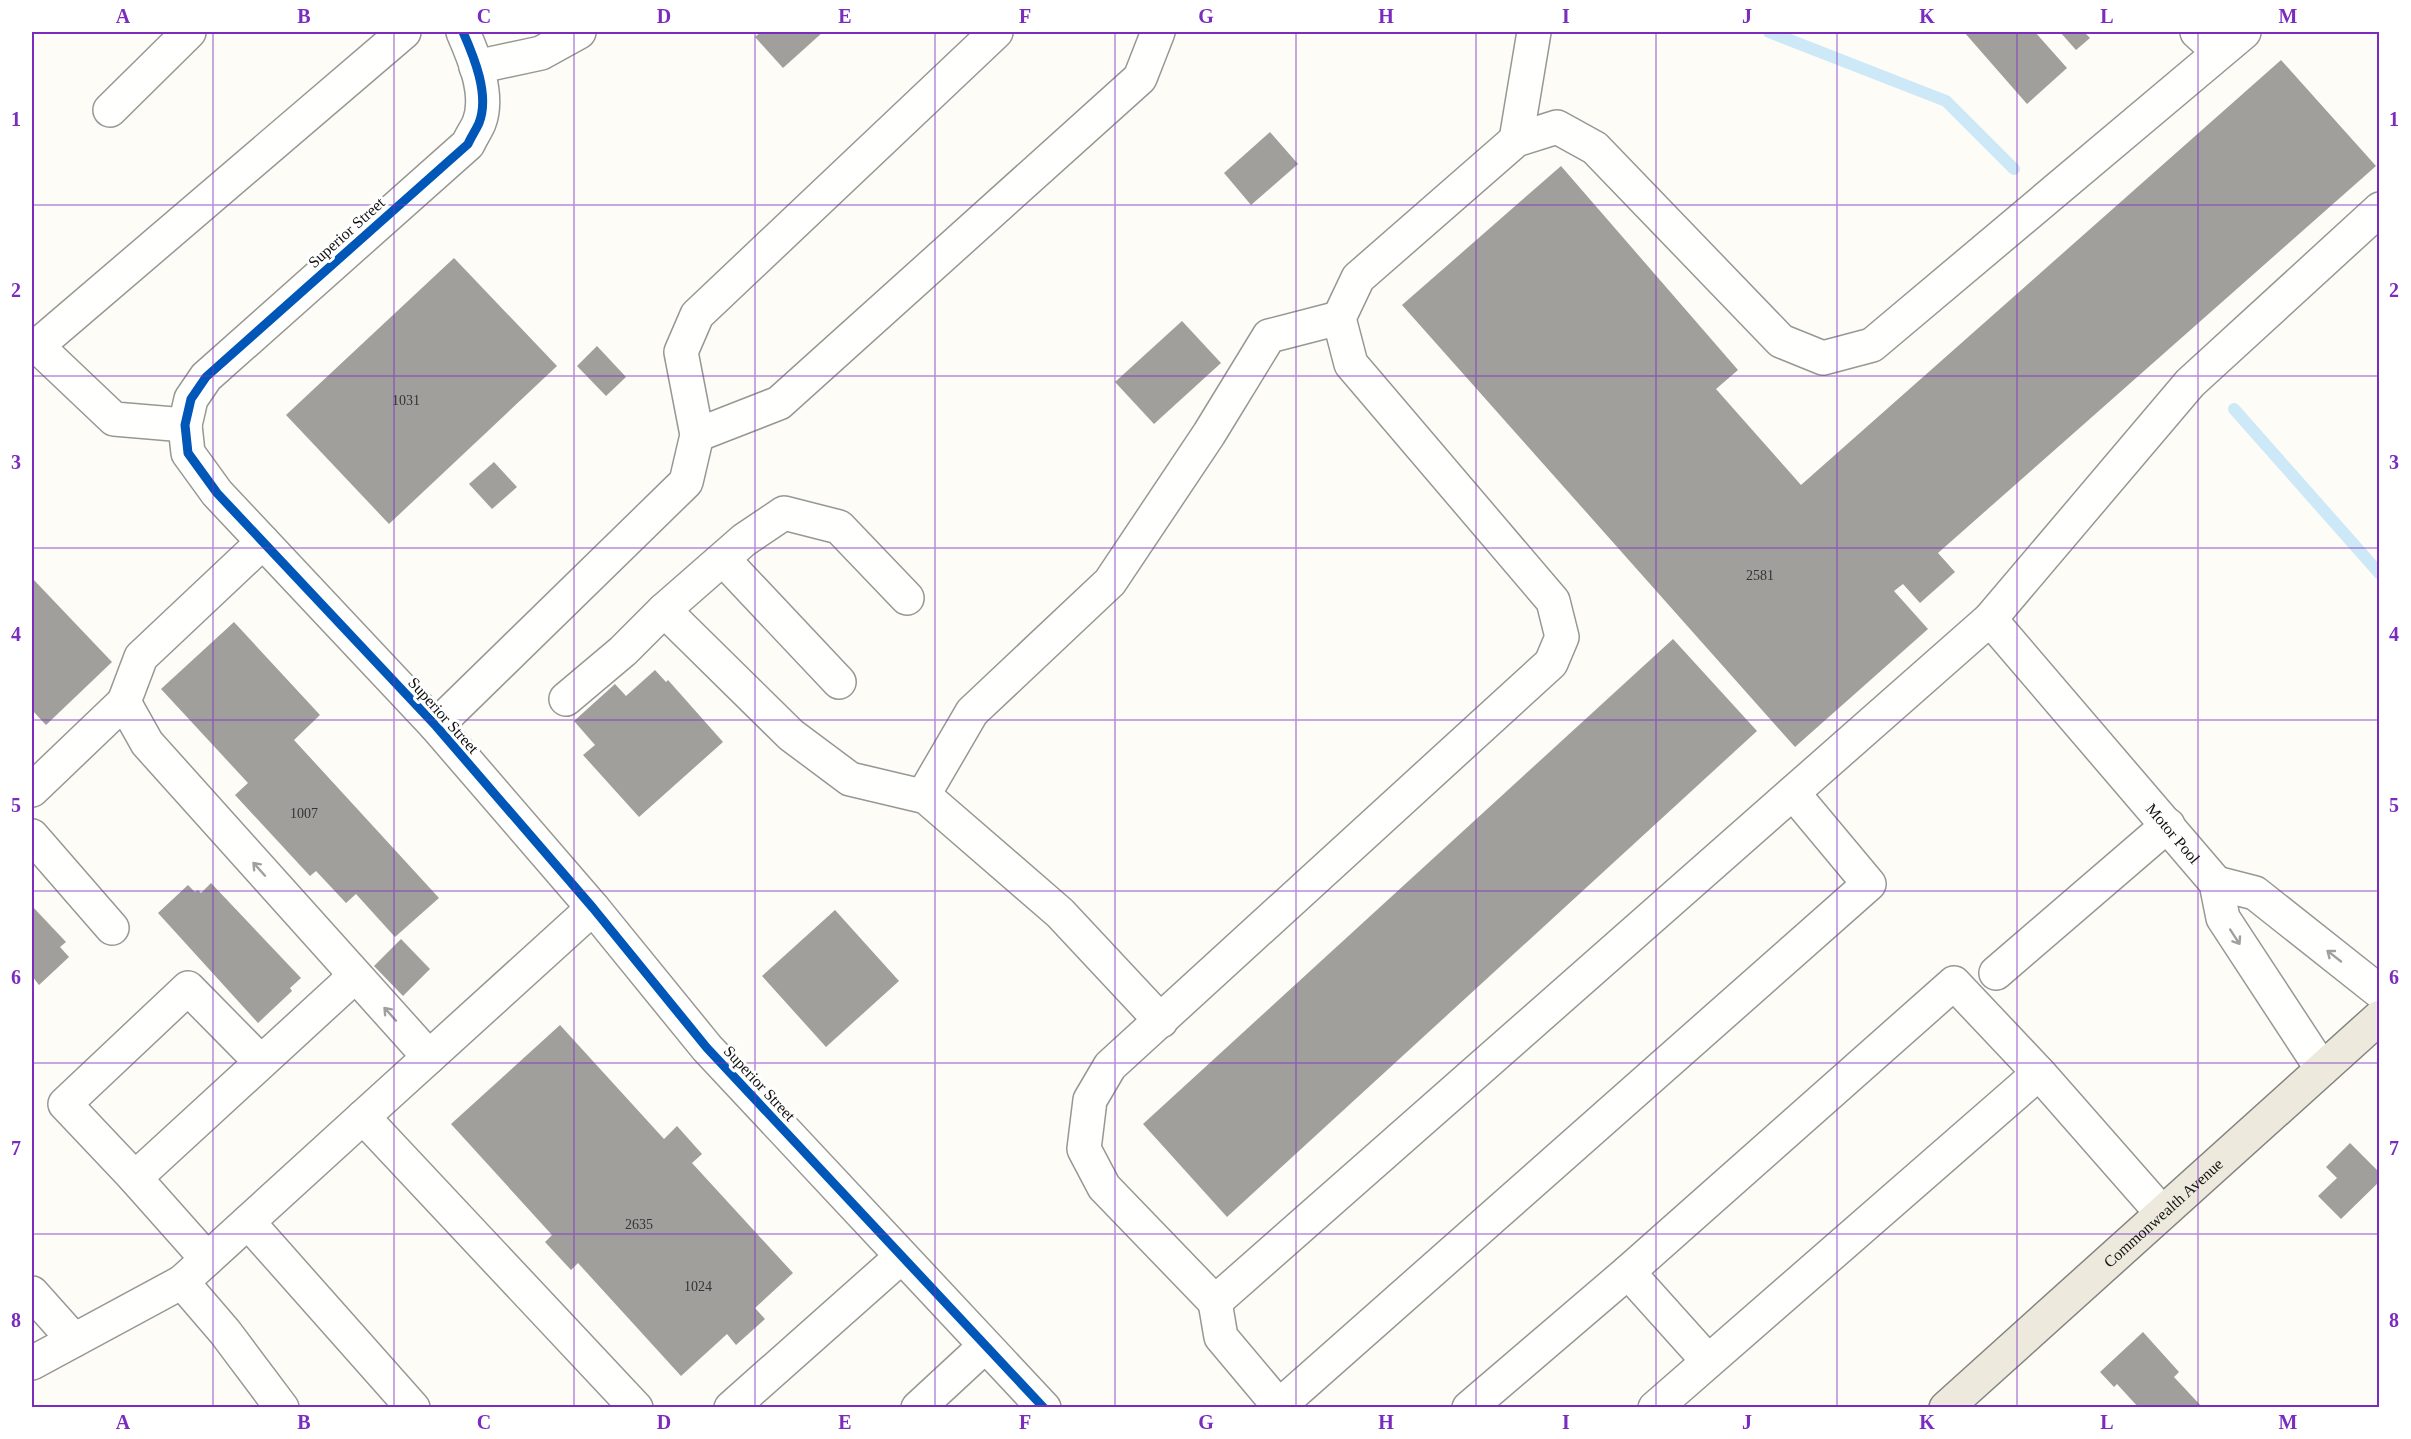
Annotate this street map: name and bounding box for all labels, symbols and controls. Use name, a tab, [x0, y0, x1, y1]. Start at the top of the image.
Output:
text: A	[116, 5, 131, 27]
text: B	[297, 5, 311, 27]
text: C	[477, 5, 491, 27]
text: D	[657, 5, 671, 27]
text: E	[838, 5, 852, 27]
text: F	[1019, 5, 1031, 27]
text: G	[1198, 5, 1214, 27]
text: H	[1378, 5, 1394, 27]
text: I	[1562, 5, 1570, 27]
text: J	[1742, 5, 1752, 27]
text: K	[1919, 5, 1935, 27]
text: L	[2100, 5, 2114, 27]
text: M	[2279, 5, 2298, 27]
text: 1	[11, 108, 21, 130]
text: 1	[2389, 108, 2399, 130]
street label: Superior Street	[305, 193, 389, 272]
text: 2	[11, 279, 21, 301]
text: 2	[2389, 279, 2399, 301]
house number: 1031	[392, 393, 420, 408]
text: 3	[11, 451, 21, 473]
text: 3	[2389, 451, 2399, 473]
house number: 2581	[1746, 568, 1774, 583]
text: 4	[11, 623, 21, 645]
text: 4	[2389, 623, 2399, 645]
street label: Superior Street	[404, 674, 483, 758]
text: 5	[11, 794, 21, 816]
text: 5	[2389, 794, 2399, 816]
street label: Motor Pool	[2143, 800, 2204, 867]
house number: 1007	[290, 806, 318, 821]
one-way arrow	[252, 862, 266, 877]
one-way arrow	[2230, 928, 2242, 945]
one-way arrow	[2326, 949, 2342, 962]
text: 6	[11, 966, 21, 988]
text: 6	[2389, 966, 2399, 988]
one-way arrow	[383, 1006, 397, 1021]
street label: Superior Street	[720, 1042, 799, 1125]
text: 7	[11, 1137, 21, 1159]
text: 7	[2389, 1137, 2399, 1159]
street label: Commonwealth Avenue	[2100, 1155, 2226, 1271]
house number: 2635	[625, 1217, 653, 1232]
house number: 1024	[684, 1279, 712, 1294]
text: 8	[11, 1309, 21, 1331]
text: 8	[2389, 1309, 2399, 1331]
text: A	[116, 1411, 131, 1433]
text: B	[297, 1411, 311, 1433]
text: C	[477, 1411, 491, 1433]
text: D	[657, 1411, 671, 1433]
text: E	[838, 1411, 852, 1433]
text: F	[1019, 1411, 1031, 1433]
text: G	[1198, 1411, 1214, 1433]
text: H	[1378, 1411, 1394, 1433]
text: I	[1562, 1411, 1570, 1433]
text: J	[1742, 1411, 1752, 1433]
text: K	[1919, 1411, 1935, 1433]
text: L	[2100, 1411, 2114, 1433]
text: M	[2279, 1411, 2298, 1433]

